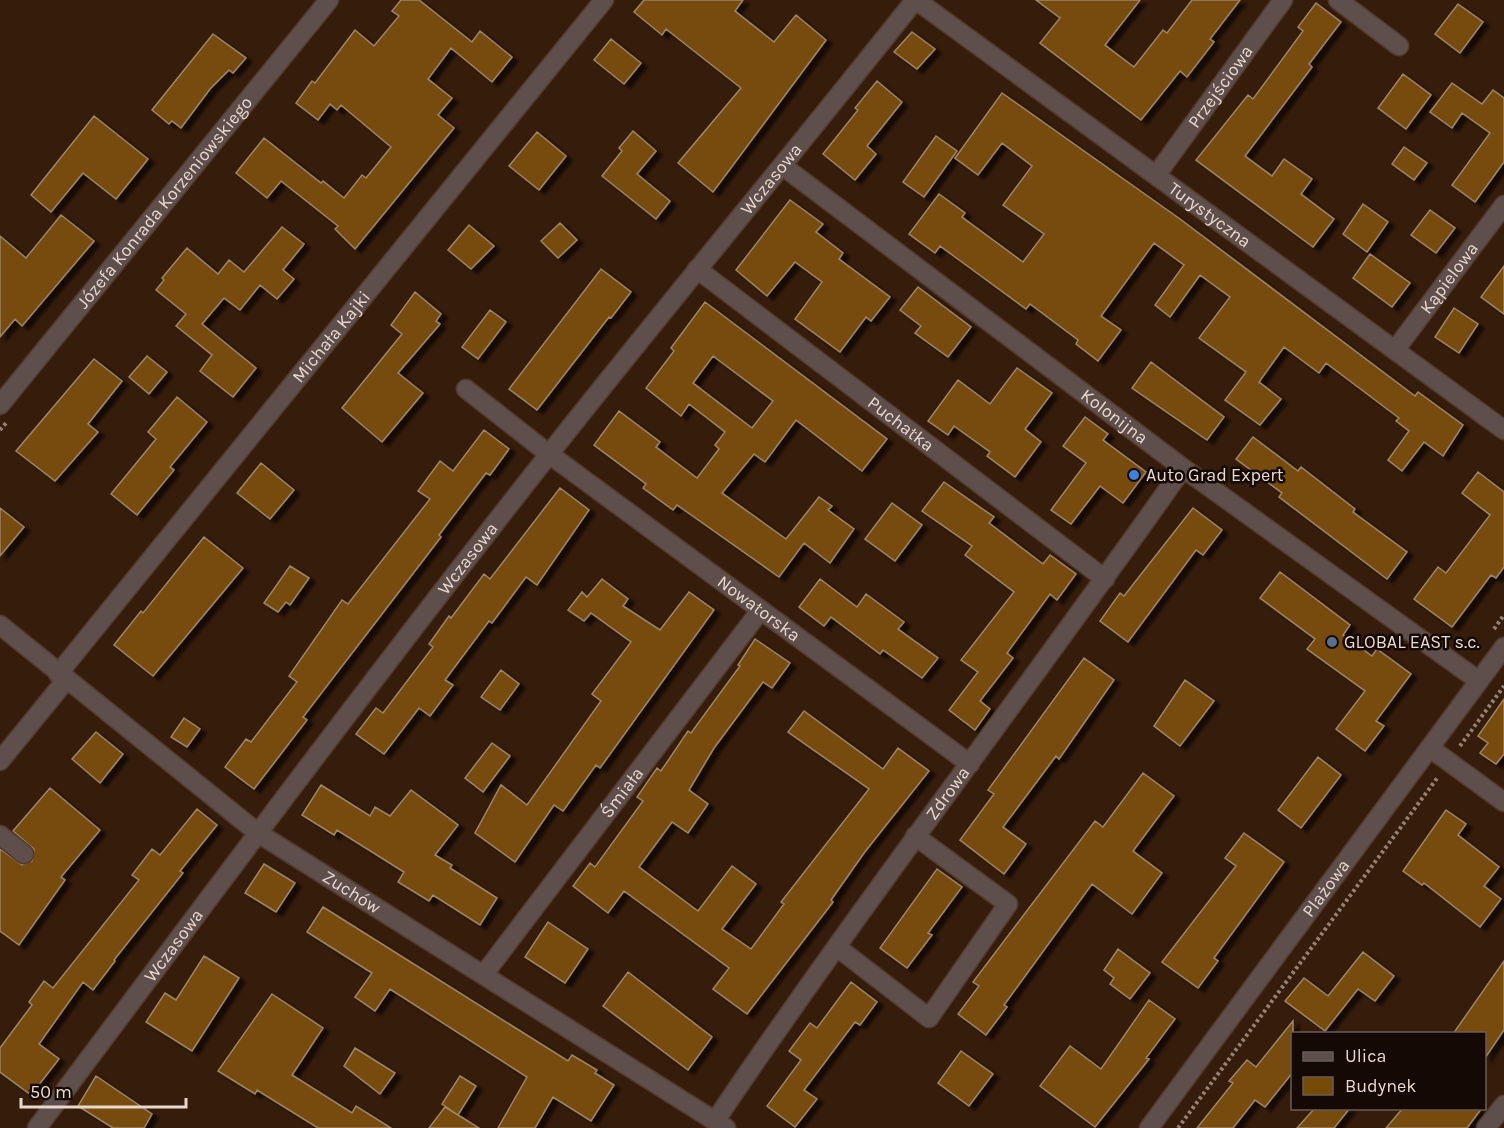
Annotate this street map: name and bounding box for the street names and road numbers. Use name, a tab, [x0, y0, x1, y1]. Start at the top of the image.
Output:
street label: Przejściowa	[1183, 41, 1258, 132]
street label: Józefa Konrada Korzeniowskiego	[72, 92, 257, 313]
street label: Wczasowa	[736, 139, 807, 219]
street label: Turystyczna	[1164, 177, 1255, 252]
street label: Kąpielowa	[1415, 238, 1483, 318]
street label: Michała Kajki	[287, 286, 375, 387]
street label: Kolonijna	[1077, 384, 1152, 449]
street label: Puchatka	[863, 392, 938, 456]
street label: Wczasowa	[433, 518, 503, 599]
street label: Nowatorska	[713, 571, 805, 646]
street label: Zdrowa	[921, 762, 974, 824]
street label: Śmiała	[595, 763, 648, 822]
street label: Plażowa	[1297, 855, 1354, 921]
street label: Zuchów	[318, 865, 385, 919]
street label: Wczasowa	[139, 905, 208, 986]

